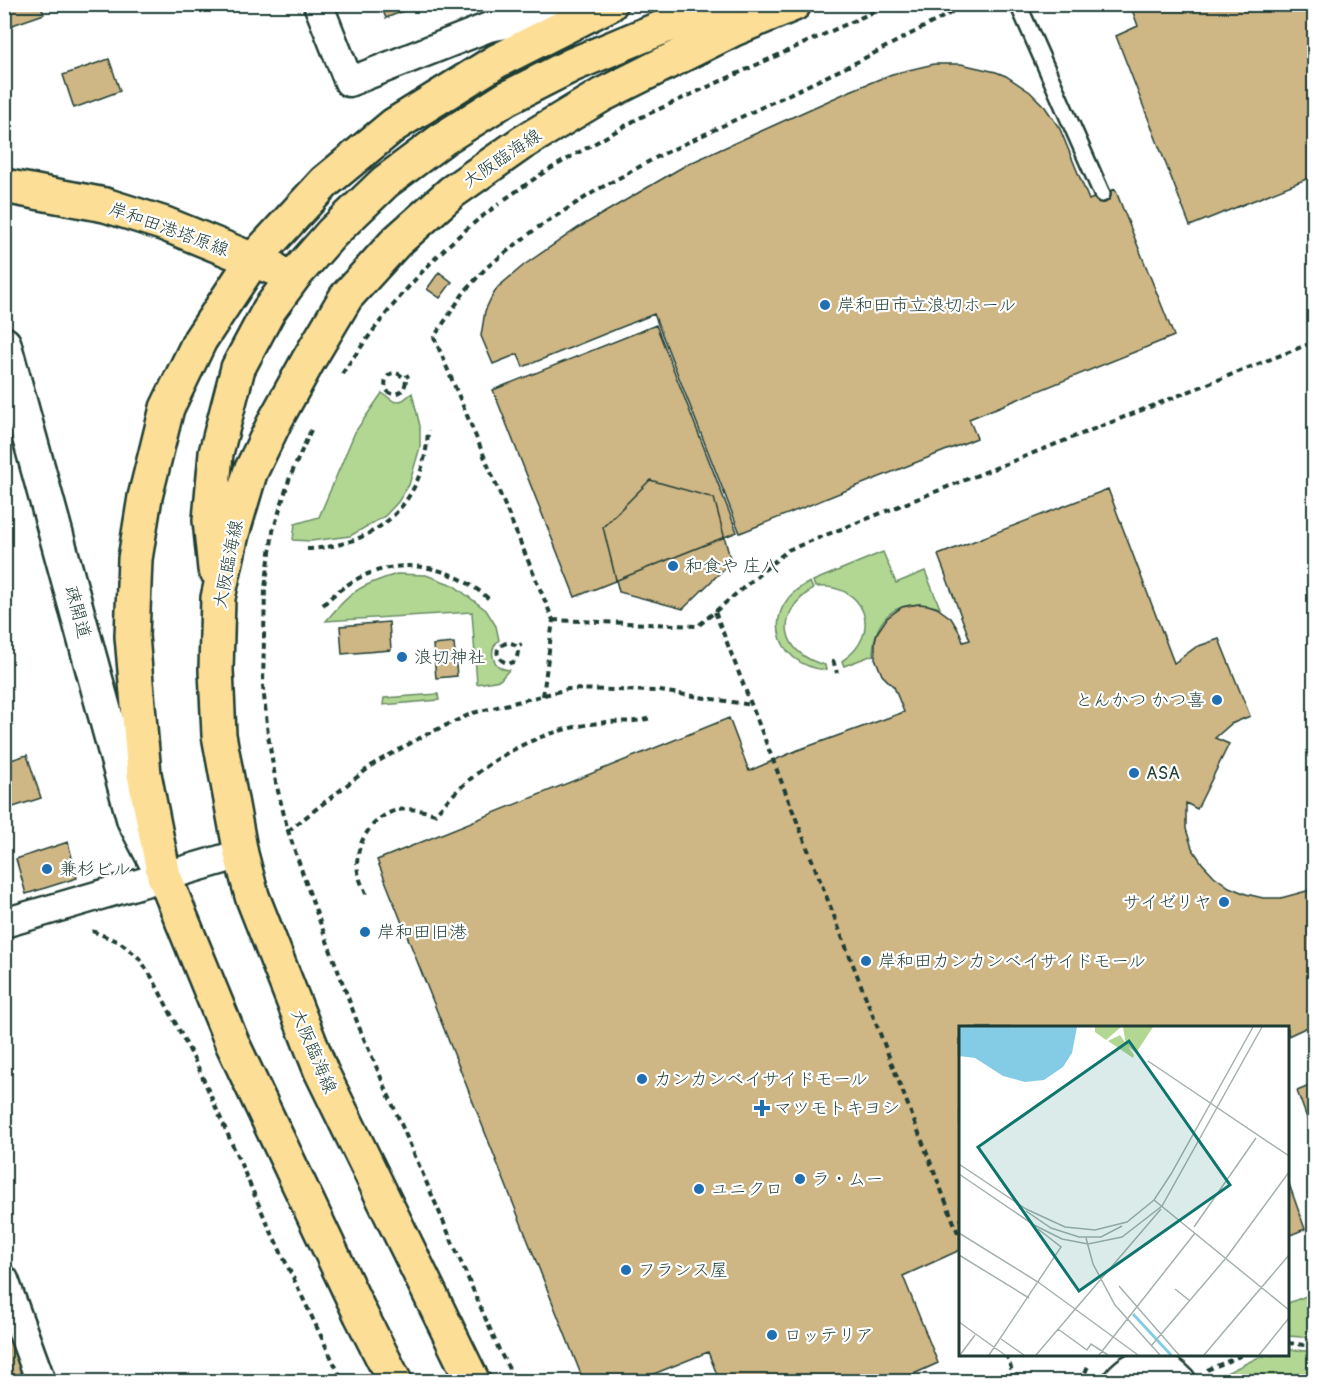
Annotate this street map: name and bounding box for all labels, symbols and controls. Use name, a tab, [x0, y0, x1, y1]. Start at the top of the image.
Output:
street label: 大阪臨海線	[459, 124, 546, 193]
street label: 岸和田港塔原線	[106, 197, 232, 262]
place label: 岸和田市立浪切ホール	[837, 294, 1016, 317]
marker: 岸和田市立浪切ホール	[818, 298, 832, 312]
street label: 大阪臨海線	[209, 518, 248, 610]
place label: 和食や 庄八	[685, 555, 779, 578]
marker: 和食や 庄八	[666, 559, 680, 573]
street label: 疎開道	[59, 583, 96, 641]
place label: 浪切神社	[414, 646, 486, 669]
marker: 浪切神社	[395, 650, 409, 664]
place label: とんかつ かつ喜	[1075, 689, 1205, 712]
marker: とんかつ かつ喜	[1210, 693, 1224, 707]
place label: ASA	[1146, 762, 1180, 785]
marker: ASA	[1127, 766, 1141, 780]
place label: 兼杉ビル	[59, 858, 131, 881]
marker: 兼杉ビル	[40, 862, 54, 876]
place label: サイゼリヤ	[1123, 891, 1212, 914]
marker: サイゼリヤ	[1217, 895, 1231, 909]
place label: 岸和田旧港	[377, 921, 467, 944]
marker: 岸和田旧港	[358, 925, 372, 939]
place label: 岸和田カンカンベイサイドモール	[878, 950, 1146, 973]
marker: 岸和田カンカンベイサイドモール	[859, 954, 873, 968]
street label: 大阪臨海線	[285, 1005, 342, 1097]
inset map	[959, 1026, 1289, 1356]
place label: カンカンベイサイドモール	[654, 1068, 868, 1091]
marker: カンカンベイサイドモール	[635, 1072, 649, 1086]
place label: マツモトキヨシ	[774, 1097, 900, 1120]
marker: マツモトキヨシ	[755, 1101, 769, 1115]
place label: ラ・ムー	[812, 1168, 883, 1191]
marker: ラ・ムー	[793, 1172, 807, 1186]
place label: ユニクロ	[711, 1178, 783, 1201]
marker: ユニクロ	[692, 1182, 706, 1196]
place label: フランス屋	[638, 1259, 728, 1282]
marker: フランス屋	[619, 1263, 633, 1277]
place label: ロッテリア	[784, 1324, 874, 1347]
marker: ロッテリア	[765, 1328, 779, 1342]

